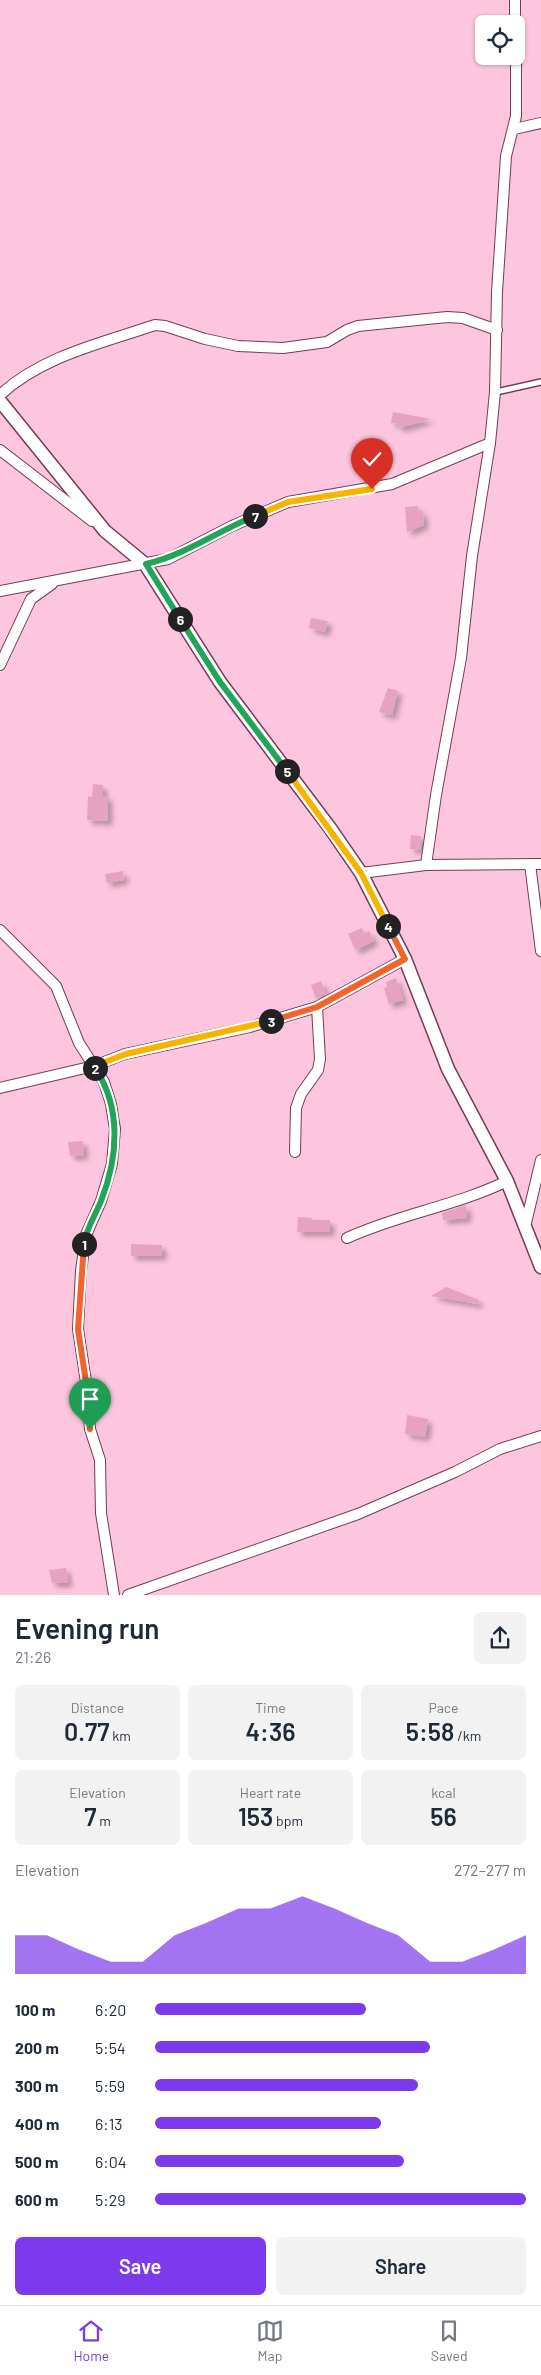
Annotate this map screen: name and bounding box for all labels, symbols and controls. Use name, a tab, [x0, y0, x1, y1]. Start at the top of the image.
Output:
map controls	[475, 15, 525, 65]
button: locate	[475, 15, 525, 65]
pin	[351, 438, 393, 489]
icon: check	[358, 445, 386, 473]
pin: 7	[242, 504, 268, 528]
text: 7	[252, 508, 259, 525]
pin: 6	[168, 606, 192, 632]
text: 6	[177, 611, 184, 628]
pin: 5	[274, 758, 300, 784]
text: 5	[284, 763, 291, 780]
pin: 4	[376, 914, 400, 938]
text: 4	[384, 918, 393, 935]
pin: 3	[258, 1008, 284, 1034]
text: 3	[268, 1013, 275, 1030]
pin: 2	[82, 1056, 108, 1080]
text: 2	[92, 1060, 99, 1077]
pin: 1	[72, 1232, 96, 1256]
text: 1	[82, 1236, 87, 1253]
pin	[69, 1378, 111, 1429]
icon: arrive	[76, 1385, 104, 1413]
text: Evening run	[15, 1611, 160, 1645]
button: share	[474, 1612, 526, 1664]
text: 21:26	[15, 1647, 51, 1666]
text: Distance	[71, 1699, 124, 1716]
text: Time	[255, 1699, 286, 1716]
text: Pace	[428, 1699, 459, 1716]
text: 0.77	[64, 1716, 110, 1746]
text: 4:36	[245, 1716, 296, 1746]
text: 5:58	[406, 1716, 454, 1746]
text: km	[110, 1727, 131, 1744]
text: /km	[454, 1727, 481, 1744]
text: Elevation	[69, 1784, 126, 1801]
text: Heart rate	[240, 1784, 301, 1801]
text: kcal	[431, 1784, 456, 1801]
text: 7	[84, 1801, 96, 1831]
text: 153	[238, 1801, 273, 1831]
text: 56	[430, 1801, 457, 1831]
text: m	[96, 1812, 111, 1829]
text: bpm	[273, 1812, 303, 1829]
text: Elevation	[15, 1860, 79, 1879]
text: 272–277 m	[454, 1860, 526, 1879]
text: 100 m	[15, 2000, 55, 2019]
text: 6:20	[95, 2000, 126, 2019]
text: 200 m	[15, 2038, 59, 2057]
text: 5:54	[95, 2038, 126, 2057]
text: 300 m	[15, 2076, 58, 2095]
text: 5:59	[95, 2076, 125, 2095]
text: 400 m	[15, 2114, 59, 2133]
text: 6:13	[95, 2114, 123, 2133]
text: 500 m	[15, 2152, 58, 2171]
text: 6:04	[95, 2152, 127, 2171]
text: 600 m	[15, 2190, 58, 2209]
text: 5:29	[95, 2190, 126, 2209]
button: Save	[15, 2237, 266, 2295]
button: Share	[276, 2237, 526, 2295]
tab: Home	[73, 2317, 109, 2364]
tab: Map	[256, 2317, 284, 2364]
tab: Saved	[431, 2317, 468, 2364]

